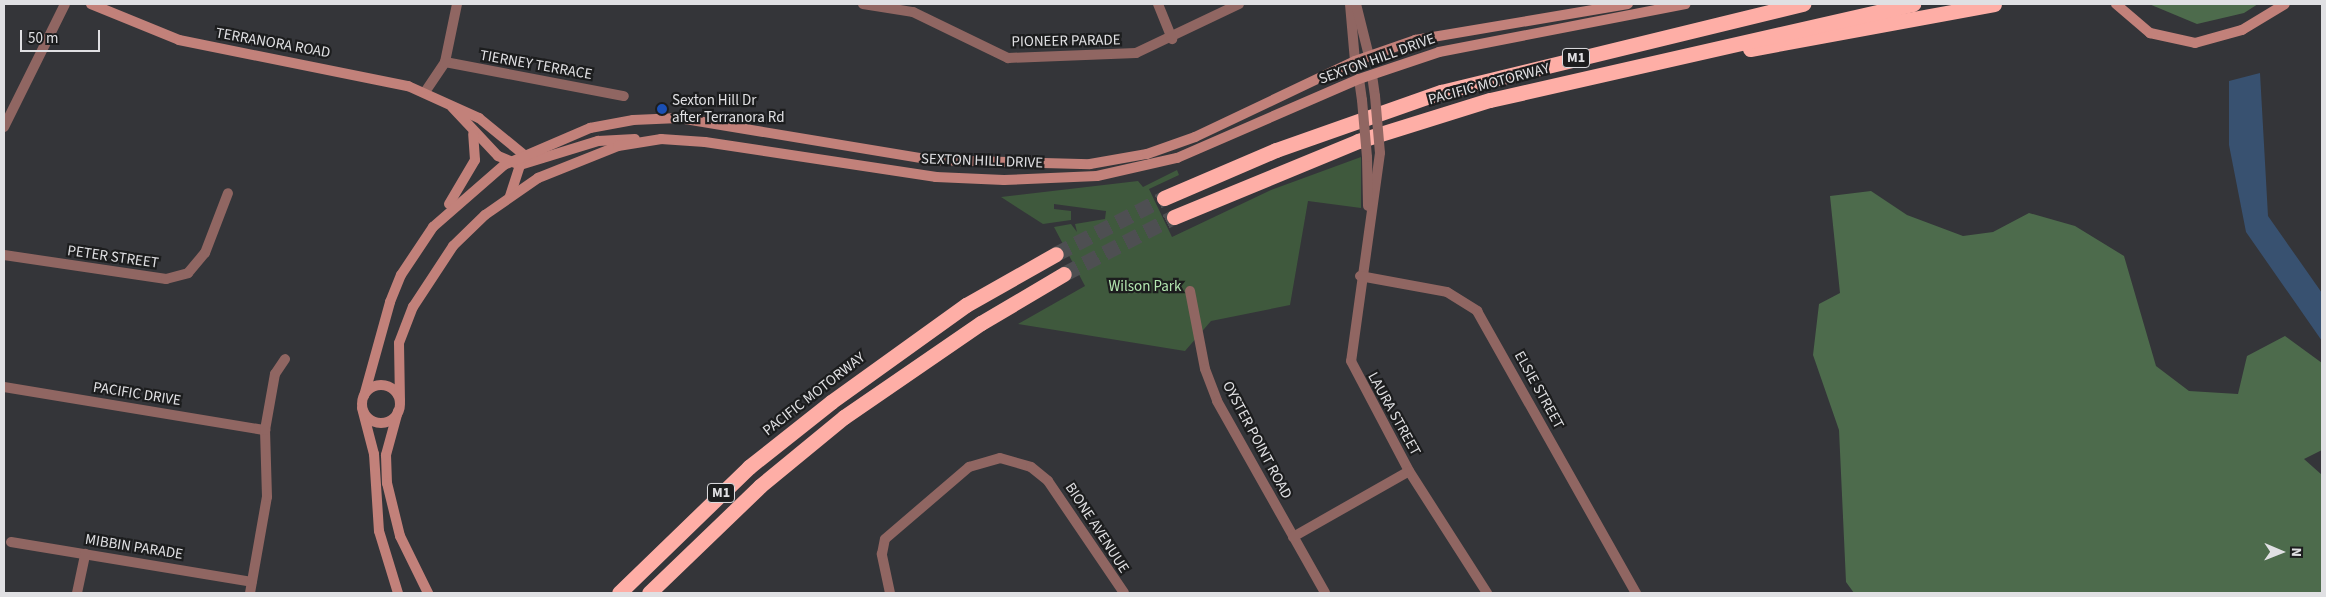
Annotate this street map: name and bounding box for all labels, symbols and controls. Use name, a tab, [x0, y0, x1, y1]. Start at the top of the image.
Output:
scale bar	[22, 20, 102, 52]
street label: TERRANORA ROAD	[214, 24, 332, 62]
text: 50 m	[28, 28, 58, 49]
street label: SEXTON HILL DRIVE	[1316, 30, 1438, 88]
street label: PIONEER PARADE	[1011, 31, 1121, 51]
street label: TIERNEY TERRACE	[479, 46, 593, 84]
road number: M1	[1561, 46, 1591, 70]
street label: PACIFIC MOTORWAY	[1426, 59, 1552, 109]
place label: Sexton Hill Dr after Terranora Rd	[672, 91, 784, 126]
marker: Sexton Hill Dr after Terranora Rd	[656, 103, 668, 115]
street label: SEXTON HILL DRIVE	[921, 150, 1043, 172]
street label: PETER STREET	[66, 242, 160, 272]
park label: Wilson Park	[1109, 278, 1181, 296]
street label: PACIFIC MOTORWAY	[759, 348, 869, 440]
street label: ELSIE STREET	[1510, 348, 1568, 432]
street label: LAURA STREET	[1364, 369, 1424, 459]
street label: PACIFIC DRIVE	[92, 378, 182, 410]
street label: OYSTER POINT ROAD	[1218, 378, 1296, 502]
street label: BIONE AVENUUE	[1061, 480, 1133, 576]
road number: M1	[706, 482, 736, 504]
north arrow	[2256, 527, 2306, 577]
street label: MIBBIN PARADE	[84, 530, 184, 564]
text: N	[2286, 547, 2306, 557]

